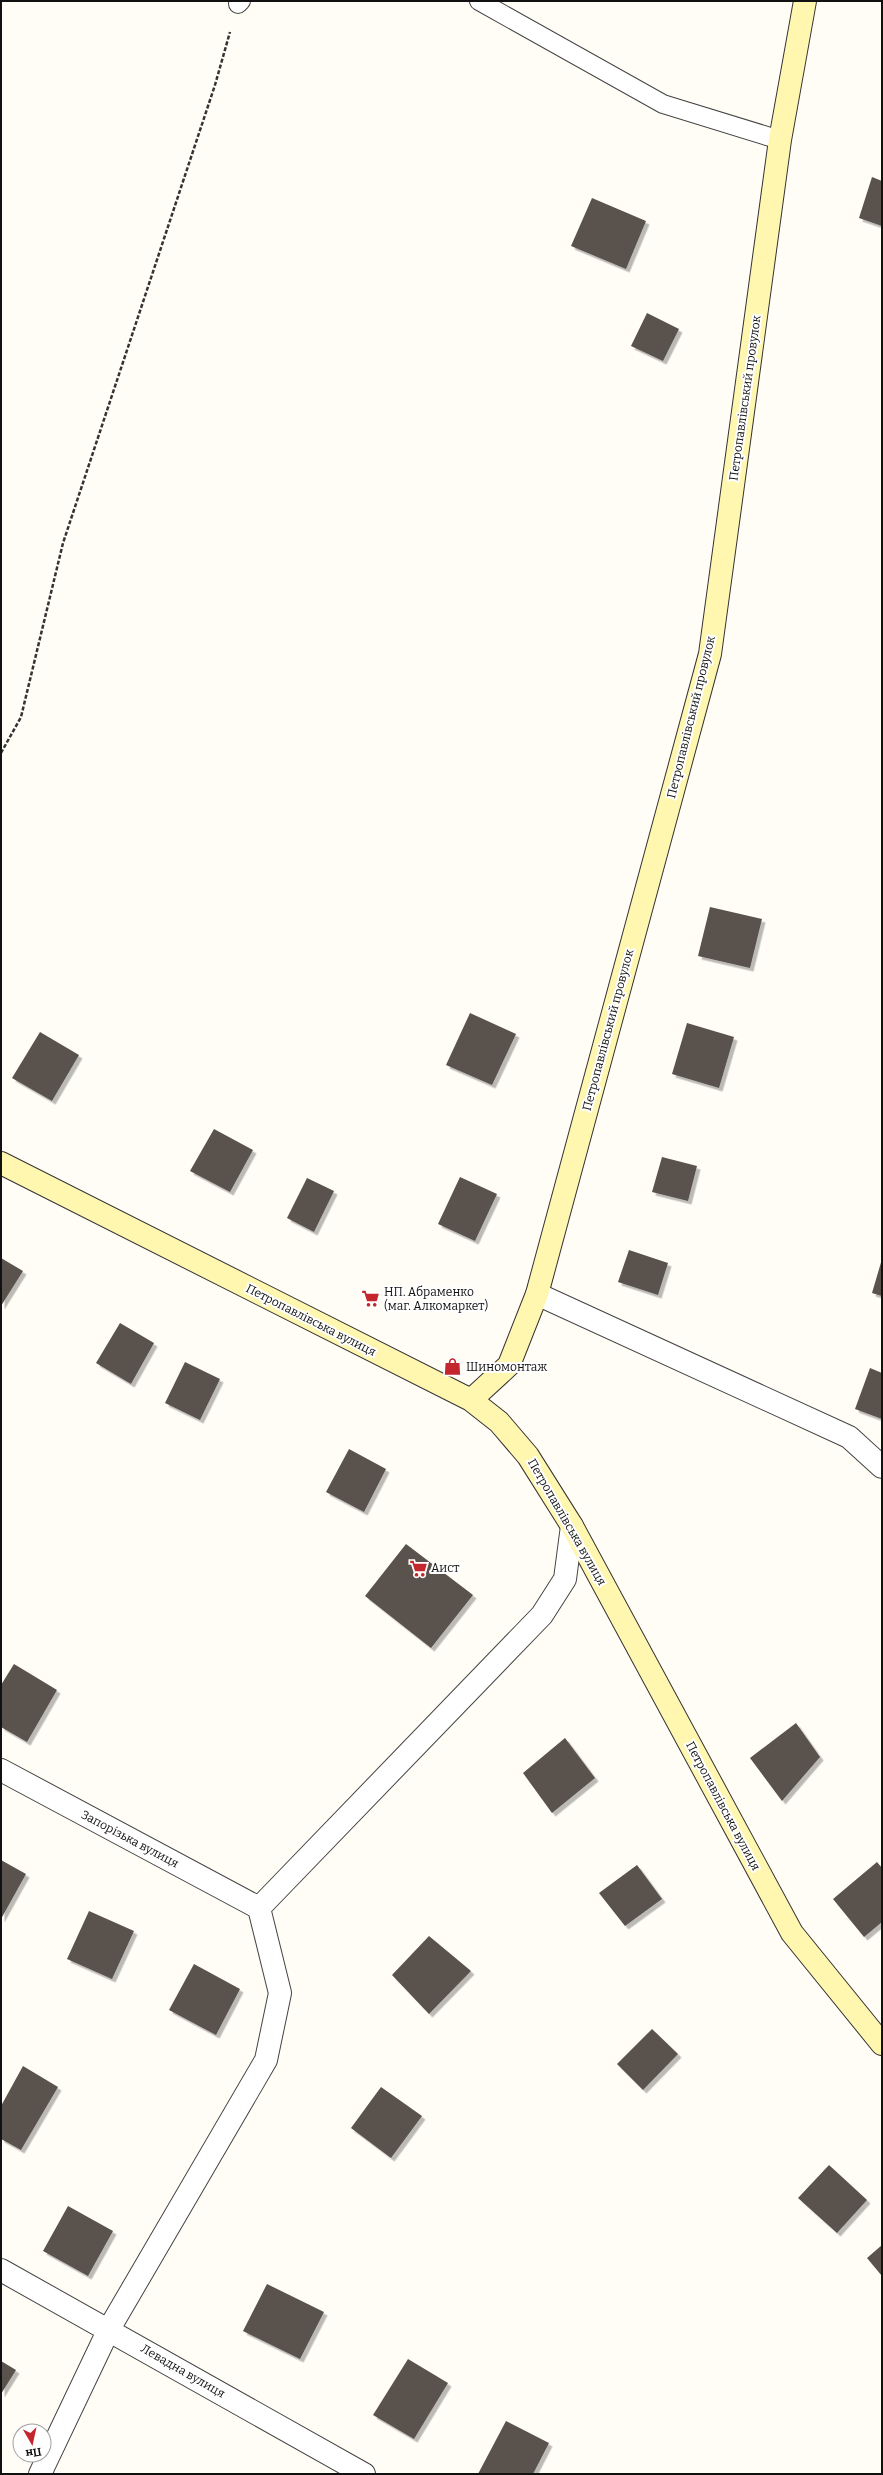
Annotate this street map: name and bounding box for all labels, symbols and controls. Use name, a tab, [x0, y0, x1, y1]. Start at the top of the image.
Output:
street label: Петропавлівський провулок	[726, 314, 764, 482]
street label: Петропавлівський провулок	[664, 634, 718, 800]
street label: Петропавлівський провулок	[580, 948, 636, 1112]
street label: Петропавлівська вулиця	[244, 1281, 379, 1359]
place label: НП. Абраменко (маг. Алкомаркет)	[384, 1285, 488, 1313]
supermarket icon: НП. Абраменко (маг. Алкомаркет)	[361, 1289, 381, 1309]
shop icon: Шиномонтаж	[443, 1357, 463, 1377]
place label: Шиномонтаж	[466, 1360, 547, 1374]
street label: Петропавлівська вулиця	[525, 1456, 609, 1588]
supermarket icon: Аист	[408, 1558, 428, 1578]
place label: Аист	[431, 1561, 459, 1575]
street label: Петропавлівська вулиця	[683, 1739, 763, 1873]
street label: Запорізька вулиця	[79, 1807, 181, 1871]
street label: Левадна вулиця	[139, 2341, 228, 2401]
north arrow	[12, 2423, 52, 2463]
text: Пн	[24, 2445, 42, 2460]

